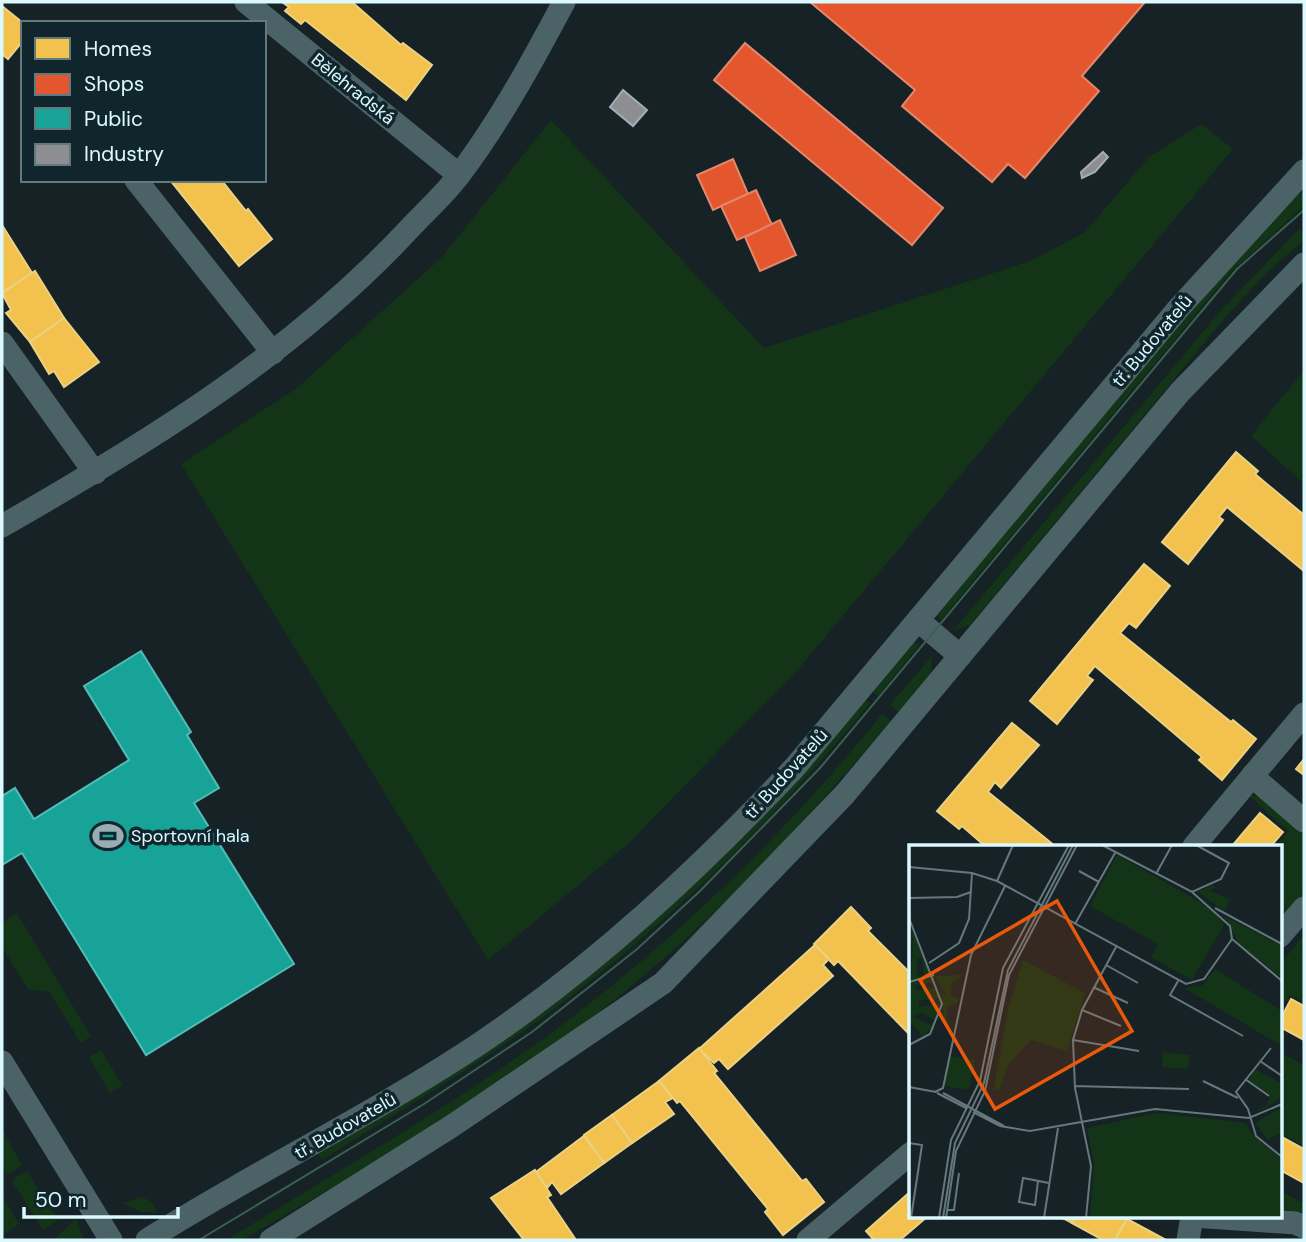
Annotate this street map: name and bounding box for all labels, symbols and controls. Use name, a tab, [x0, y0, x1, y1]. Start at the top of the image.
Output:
legend	[21, 21, 266, 182]
text: Homes	[84, 35, 152, 63]
street label: Bělehradská	[306, 48, 400, 130]
text: Shops	[84, 70, 144, 98]
text: Public	[84, 105, 143, 133]
text: Industry	[84, 140, 164, 168]
street label: tř. Budovatelů	[1106, 290, 1198, 392]
street label: tř. Budovatelů	[739, 724, 833, 824]
sports icon: Sportovní hala	[91, 819, 125, 853]
place label: Sportovní hala	[131, 824, 250, 848]
inset map	[909, 845, 1282, 1218]
street label: tř. Budovatelů	[290, 1087, 400, 1165]
scale bar	[24, 1176, 178, 1220]
text: 50 m	[35, 1186, 86, 1214]

